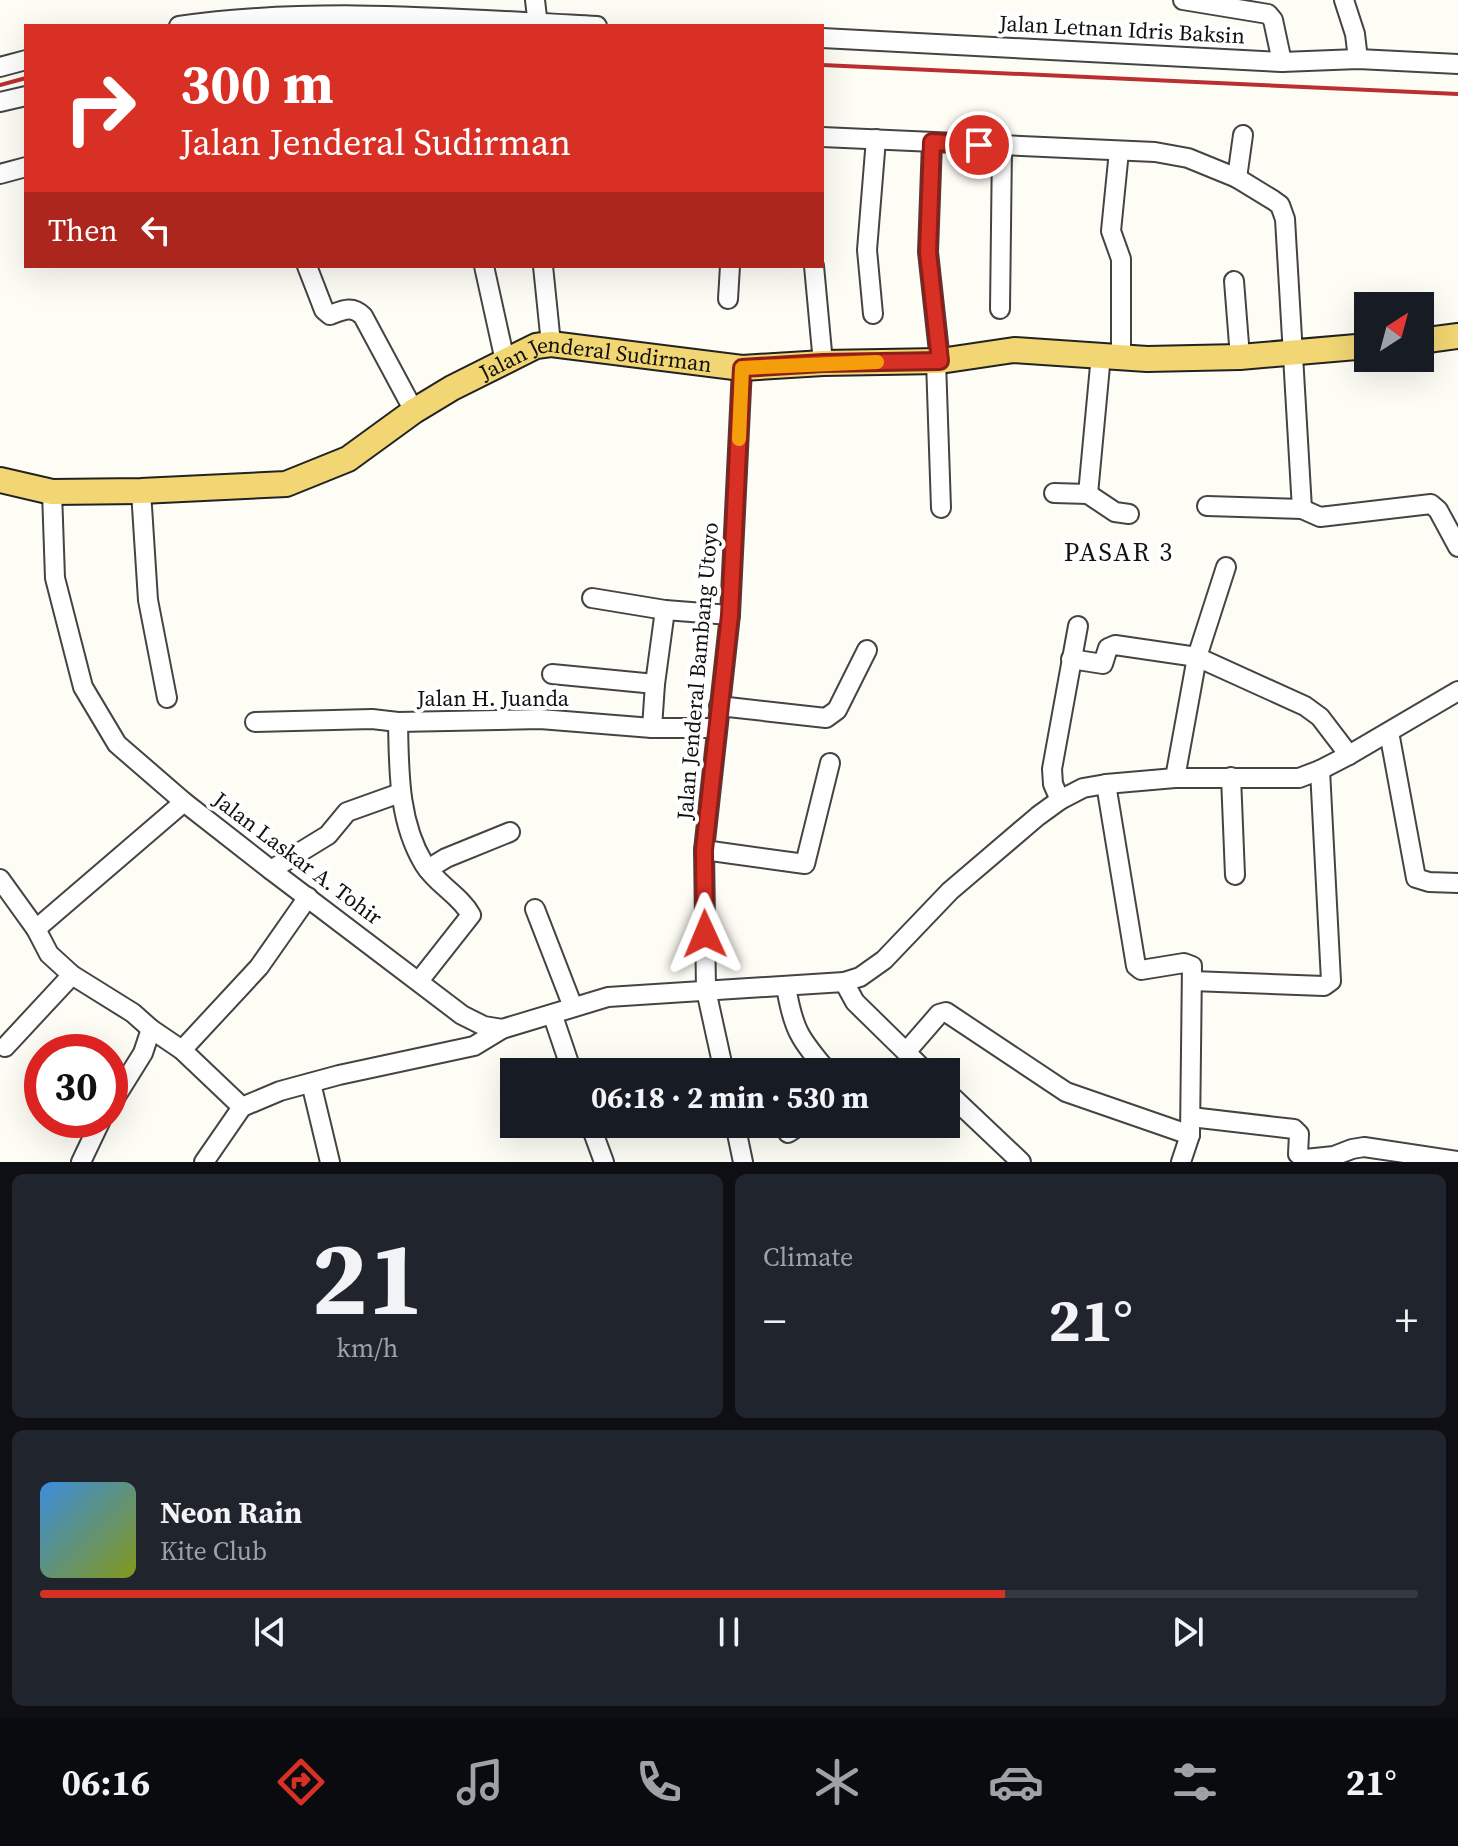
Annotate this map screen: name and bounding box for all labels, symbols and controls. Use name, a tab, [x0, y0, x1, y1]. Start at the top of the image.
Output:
street label: Jalan Letnan Idris Baksin	[997, 8, 1246, 50]
text: 300 m	[180, 45, 334, 122]
icon: right	[48, 56, 152, 160]
pin	[945, 111, 1013, 179]
text: Jalan Jenderal Sudirman	[180, 118, 571, 167]
icon: arrive	[957, 123, 1001, 167]
icon: left	[134, 208, 178, 252]
text: Then	[48, 210, 118, 251]
north arrow	[1354, 292, 1434, 372]
map controls	[1354, 292, 1434, 372]
street label: Jalan Jenderal Sudirman	[473, 329, 714, 388]
street label: Jalan Jenderal Bambang Utoyo	[669, 521, 725, 822]
district label: PASAR 3	[1064, 534, 1174, 570]
street label: Jalan H. Juanda	[416, 683, 570, 713]
street label: Jalan Laskar A. Tohir	[207, 784, 389, 932]
position arrow	[663, 892, 747, 976]
speed limit sign: 30	[24, 1034, 128, 1138]
text: 06:18 · 2 min · 530 m	[591, 1077, 869, 1118]
text: 21	[311, 1206, 424, 1349]
text: Climate	[763, 1239, 853, 1275]
text: 21°	[1048, 1279, 1133, 1361]
text: −	[763, 1290, 786, 1351]
text: +	[1395, 1290, 1418, 1351]
text: km/h	[337, 1330, 398, 1366]
text: Neon Rain	[160, 1492, 302, 1533]
text: Kite Club	[160, 1533, 267, 1569]
icon: previous	[248, 1610, 292, 1654]
icon: pause	[707, 1610, 751, 1654]
icon: next	[1166, 1610, 1210, 1654]
icon: directions	[273, 1754, 329, 1810]
icon: music	[452, 1754, 508, 1810]
icon: phone	[631, 1754, 687, 1810]
icon: climate	[809, 1754, 865, 1810]
icon: car	[988, 1754, 1044, 1810]
icon: filters	[1167, 1754, 1223, 1810]
text: 06:16	[61, 1758, 150, 1807]
text: 21°	[1346, 1758, 1397, 1807]

